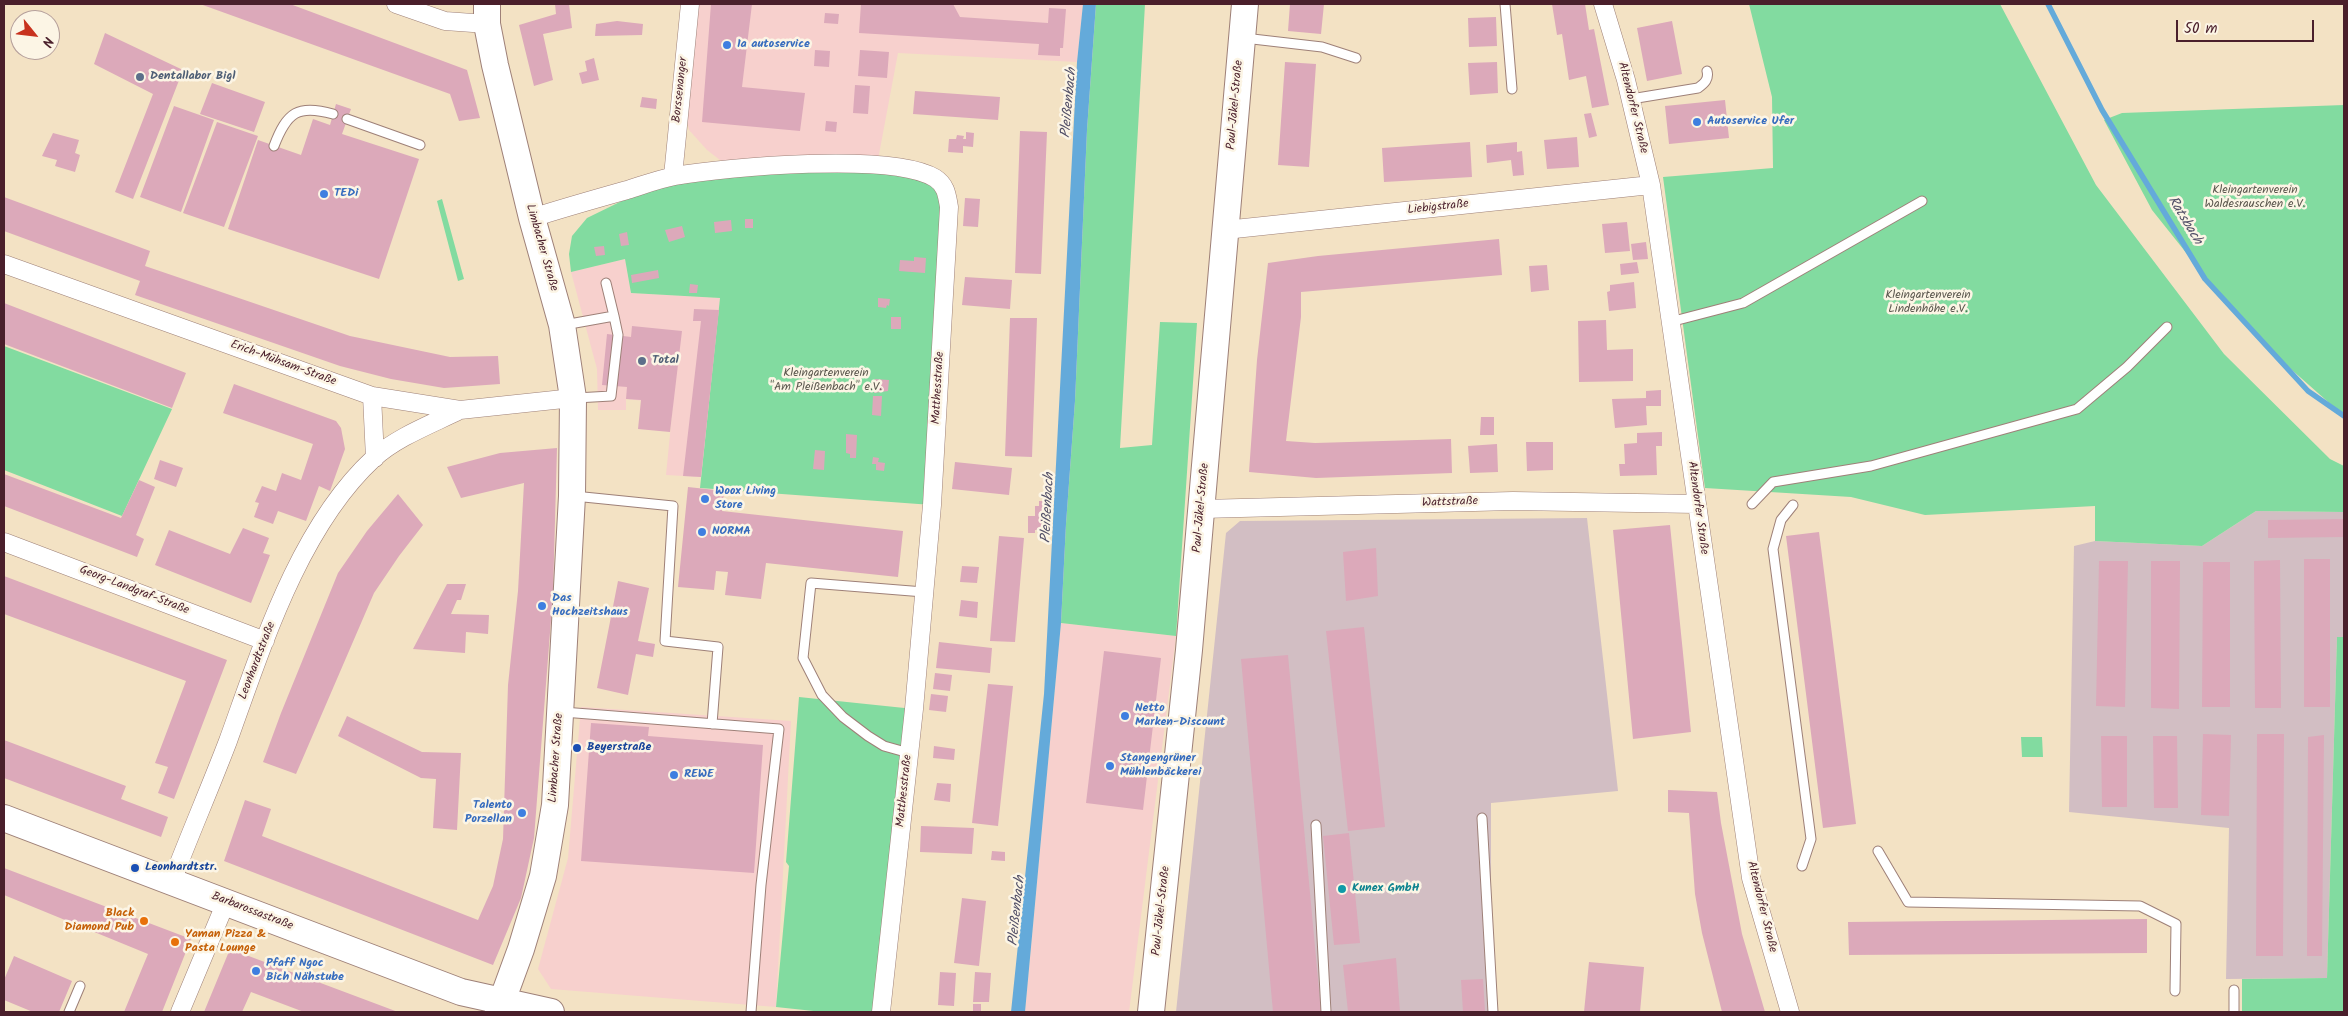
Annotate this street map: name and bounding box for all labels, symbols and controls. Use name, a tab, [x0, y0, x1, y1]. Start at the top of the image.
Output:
north arrow	[10, 10, 60, 60]
scale bar	[2178, 10, 2316, 42]
text: 50 m	[2184, 17, 2218, 41]
text: N	[35, 33, 59, 51]
place label: 1a autoservice	[737, 38, 810, 52]
marker: 1a autoservice	[721, 39, 733, 51]
street label: Borssenanger	[670, 56, 692, 124]
street label: Paul-Jäkel-Straße	[1225, 59, 1247, 151]
street label: Altendorfer Straße	[1614, 61, 1650, 155]
water label: Pleißenbach	[1059, 67, 1081, 139]
place label: Dentallabor Bigl	[150, 70, 235, 84]
marker: Dentallabor Bigl	[134, 71, 146, 83]
place label: Autoservice Ufer	[1707, 115, 1794, 129]
marker: Autoservice Ufer	[1691, 116, 1703, 128]
park label: Kleingartenverein Waldesrauschen e.V.	[2205, 184, 2305, 212]
place label: TEDi	[334, 187, 358, 201]
marker: TEDi	[318, 188, 330, 200]
water label: Ratsbach	[2163, 194, 2205, 248]
street label: Liebigstraße	[1407, 198, 1469, 218]
street label: Limbacher Straße	[522, 203, 560, 293]
park label: Kleingartenverein Lindenhöhe e.V.	[1885, 289, 1971, 317]
street label: Erich-Mühsam-Straße	[228, 338, 338, 390]
street label: Matthesstraße	[930, 351, 948, 425]
place label: Total	[652, 354, 679, 368]
marker: Total	[636, 355, 648, 367]
park label: Kleingartenverein "Am Pleißenbach" e.V.	[770, 367, 882, 395]
street label: Altendorfer Straße	[1683, 461, 1711, 555]
street label: Paul-Jäkel-Straße	[1191, 462, 1213, 554]
water label: Pleißenbach	[1039, 472, 1059, 544]
place label: Woox Living Store	[715, 485, 776, 513]
marker: Woox Living Store	[699, 493, 711, 505]
street label: Wattstraße	[1422, 495, 1478, 511]
place label: NORMA	[712, 525, 751, 539]
marker: NORMA	[696, 526, 708, 538]
street label: Georg-Landgraf-Straße	[77, 563, 191, 619]
place label: Das Hochzeitshaus	[552, 592, 628, 620]
marker: Das Hochzeitshaus	[536, 600, 548, 612]
street label: Leonhardtstraße	[237, 620, 279, 702]
place label: Netto Marken-Discount	[1135, 702, 1225, 730]
marker: Netto Marken-Discount	[1119, 710, 1131, 722]
street label: Limbacher Straße	[547, 713, 567, 803]
place label: Beyerstraße	[587, 741, 651, 755]
marker: Beyerstraße	[571, 742, 583, 754]
place label: Stangengrüner Mühlenbäckerei	[1120, 752, 1201, 780]
street label: Matthesstraße	[894, 754, 916, 828]
marker: Stangengrüner Mühlenbäckerei	[1104, 760, 1116, 772]
place label: REWE	[684, 768, 714, 782]
marker: REWE	[668, 769, 680, 781]
place label: Talento Porzellan	[465, 799, 512, 827]
marker: Talento Porzellan	[516, 807, 528, 819]
street label: Altendorfer Straße	[1743, 860, 1779, 954]
place label: Leonhardtstr.	[145, 861, 217, 875]
marker: Leonhardtstr.	[129, 862, 141, 874]
street label: Paul-Jäkel-Straße	[1150, 865, 1174, 957]
water label: Pleißenbach	[1006, 875, 1030, 947]
place label: Kunex GmbH	[1352, 882, 1419, 896]
marker: Kunex GmbH	[1336, 883, 1348, 895]
street label: Barbarossastraße	[209, 890, 295, 934]
place label: Black Diamond Pub	[65, 907, 134, 935]
marker: Black Diamond Pub	[138, 915, 150, 927]
place label: Yaman Pizza & Pasta Lounge	[185, 928, 266, 956]
marker: Yaman Pizza & Pasta Lounge	[169, 936, 181, 948]
place label: Pfaff Ngoc Bich Nähstube	[266, 957, 344, 985]
marker: Pfaff Ngoc Bich Nähstube	[250, 965, 262, 977]

